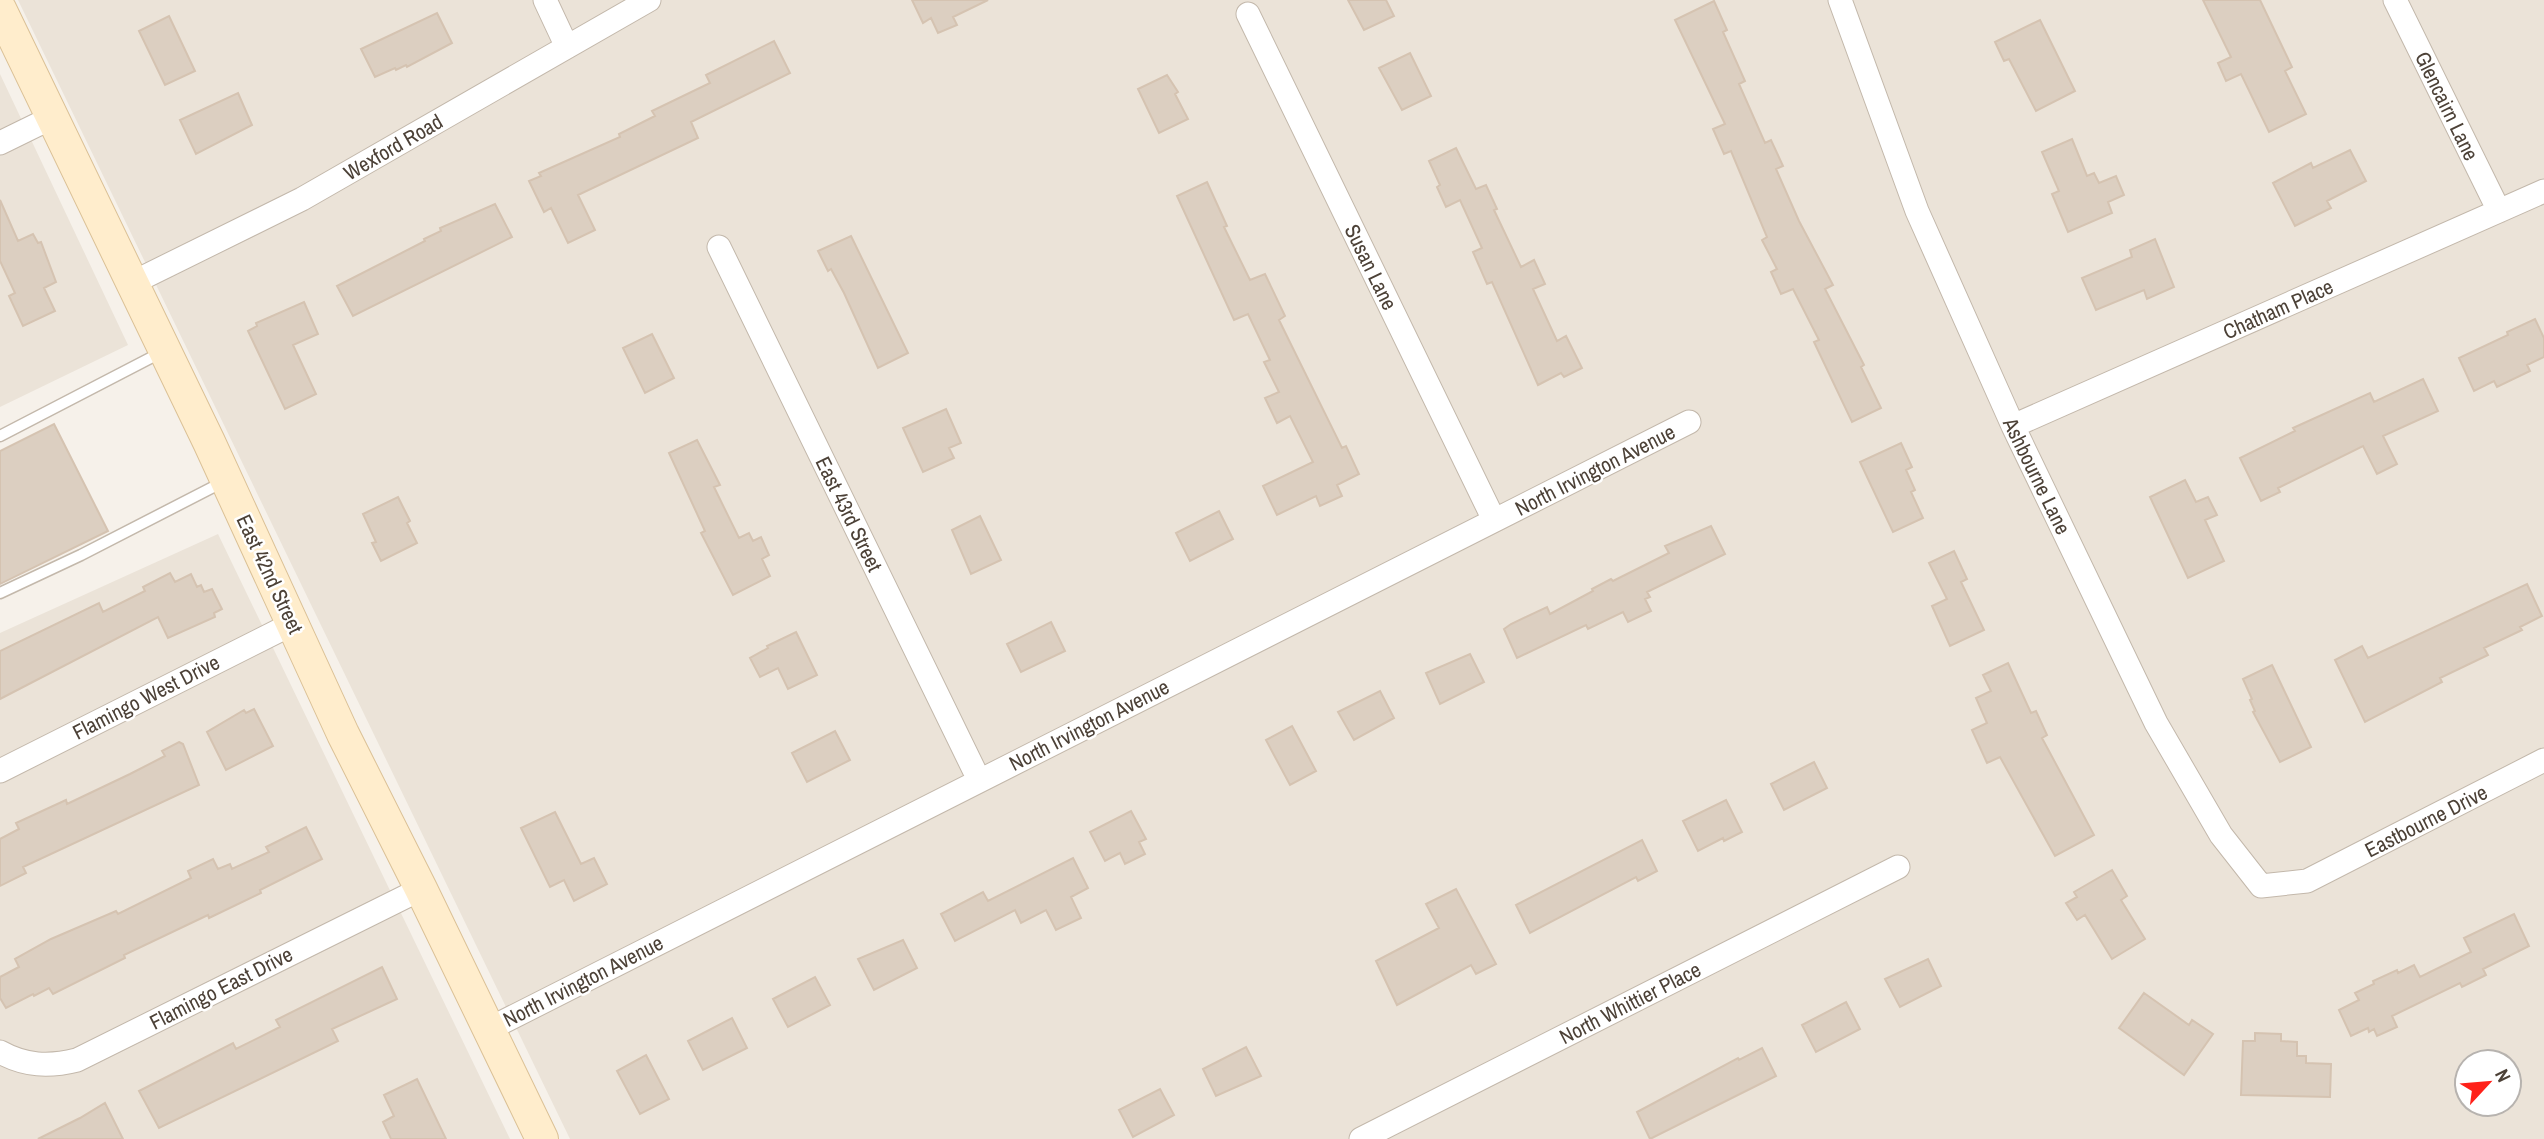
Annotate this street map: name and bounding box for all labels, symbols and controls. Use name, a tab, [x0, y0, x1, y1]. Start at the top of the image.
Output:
street label: Glencairn Lane	[2408, 47, 2486, 165]
street label: Wexford Road	[338, 107, 448, 187]
street label: Susan Lane	[1338, 219, 1404, 315]
street label: Chatham Place	[2218, 272, 2338, 346]
street label: Ashbourne Lane	[1996, 412, 2078, 539]
street label: North Irvington Avenue	[1510, 417, 1680, 523]
street label: East 43rd Street	[809, 452, 889, 576]
street label: East 42nd Street	[230, 510, 310, 638]
street label: Flamingo West Drive	[67, 647, 225, 747]
street label: North Irvington Avenue	[1004, 672, 1174, 778]
street label: Eastbourne Drive	[2360, 778, 2492, 864]
street label: North Irvington Avenue	[498, 928, 668, 1034]
street label: Flamingo East Drive	[144, 939, 298, 1037]
street label: North Whittier Place	[1554, 955, 1706, 1051]
north arrow	[2453, 1048, 2523, 1118]
text: N	[2489, 1065, 2517, 1086]

